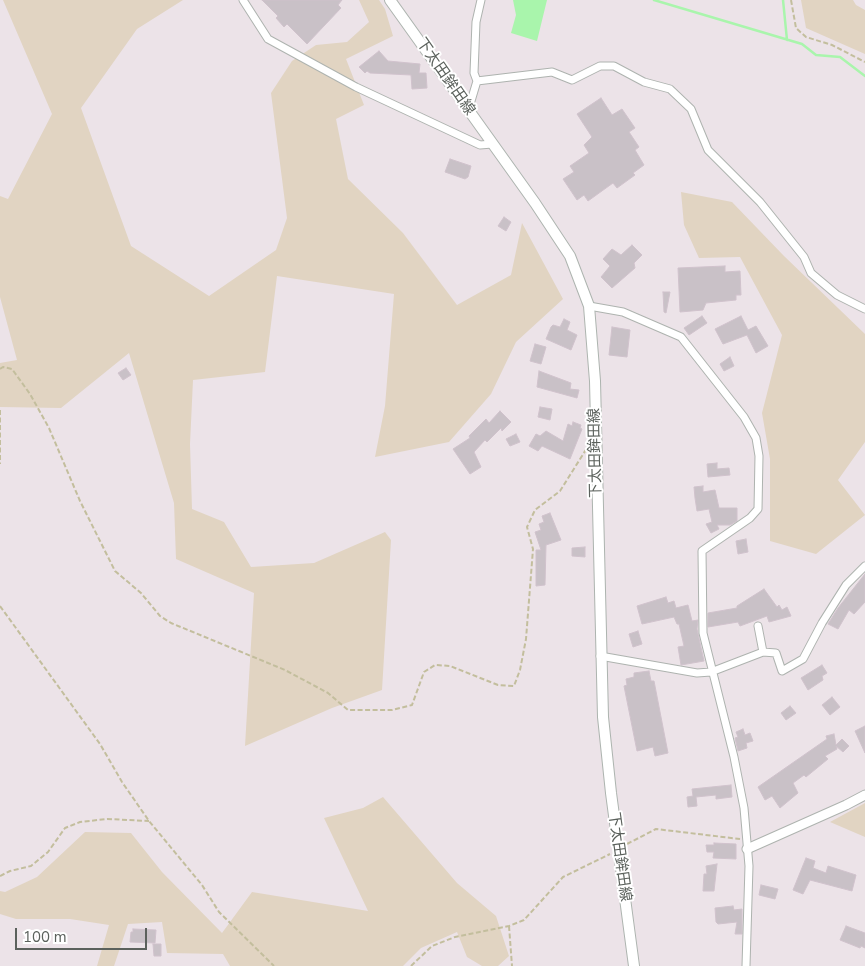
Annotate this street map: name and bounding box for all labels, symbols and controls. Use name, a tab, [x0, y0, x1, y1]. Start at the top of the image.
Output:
street label: 下太田鉾田線	[412, 35, 478, 119]
street label: 下太田鉾田線	[586, 408, 606, 498]
street label: 下太田鉾田線	[604, 811, 634, 903]
scale bar	[18, 918, 150, 950]
text: 100 m	[23, 927, 67, 947]

